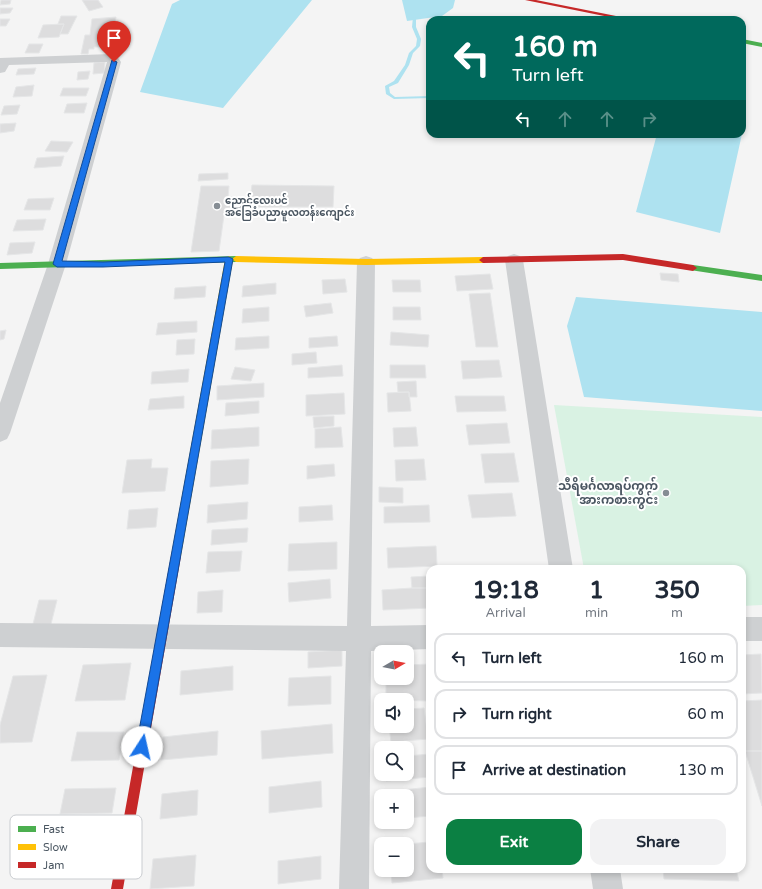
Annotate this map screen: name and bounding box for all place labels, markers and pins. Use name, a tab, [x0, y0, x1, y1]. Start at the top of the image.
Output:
pin	[97, 21, 131, 62]
place label: ညောင်လေးပင် အခြေခံပညာမူလတန်းကျောင်း	[225, 193, 354, 222]
marker: ညောင်လေးပင် အခြေခံပညာမူလတန်းကျောင်း	[212, 201, 222, 211]
place label: သီရိမင်္ဂလာရပ်ကွက် အားကစားကွင်း	[558, 476, 658, 510]
marker: သီရိမင်္ဂလာရပ်ကွက် အားကစားကွင်း	[661, 488, 671, 498]

